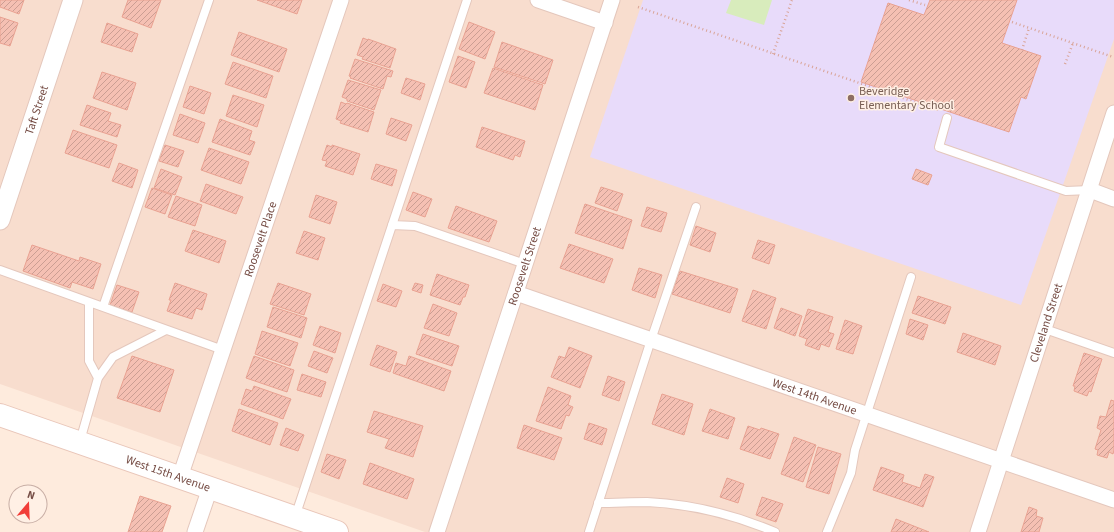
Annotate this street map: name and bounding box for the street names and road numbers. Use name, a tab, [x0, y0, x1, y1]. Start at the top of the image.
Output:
street label: Taft Street	[21, 83, 53, 137]
street label: Roosevelt Place	[240, 199, 281, 279]
street label: Roosevelt Street	[504, 225, 546, 308]
street label: Cleveland Street	[1026, 281, 1067, 365]
street label: West 14th Avenue	[770, 374, 859, 419]
street label: West 15th Avenue	[123, 451, 213, 496]

